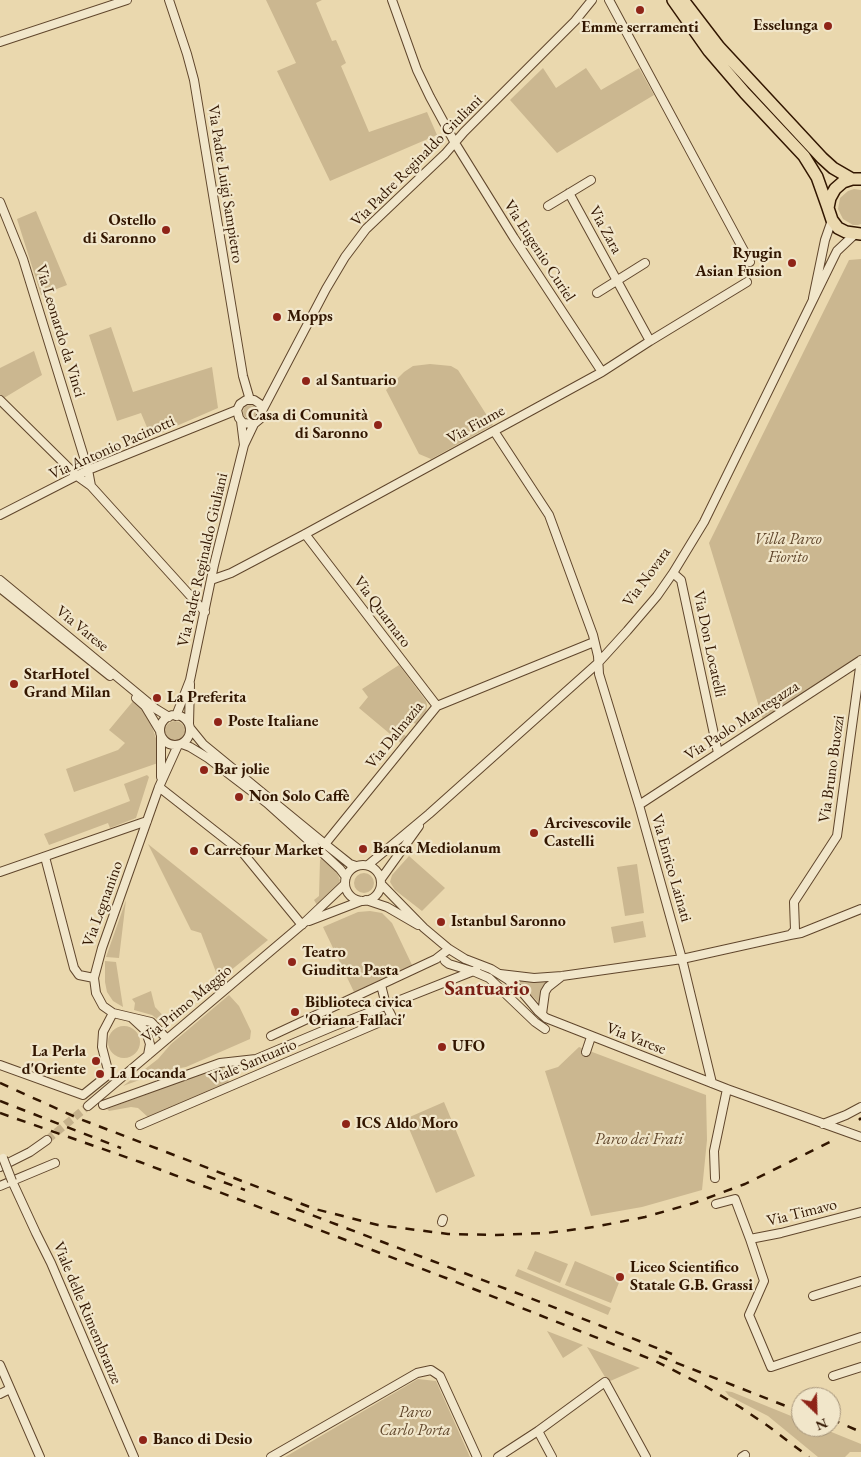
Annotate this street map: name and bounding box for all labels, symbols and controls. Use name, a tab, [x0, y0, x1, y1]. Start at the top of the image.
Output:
marker: Emme serramenti	[634, 4, 646, 16]
place label: Esselunga	[753, 16, 818, 36]
place label: Emme serramenti	[581, 18, 699, 38]
marker: Esselunga	[822, 20, 834, 32]
street label: Via Padre Reginaldo Giuliani	[347, 91, 487, 231]
street label: Via Padre Luigi Sampietro	[203, 103, 247, 265]
street label: Via Eugenio Curiel	[499, 197, 579, 305]
street label: Via Zara	[584, 203, 626, 257]
place label: Ostello di Saronno	[83, 211, 156, 249]
marker: Ostello di Saronno	[160, 224, 172, 236]
place label: Ryugin Asian Fusion	[695, 244, 782, 282]
marker: Ryugin Asian Fusion	[786, 257, 798, 269]
street label: Via Leonardo da Vinci	[31, 262, 89, 400]
place label: Mopps	[287, 307, 333, 327]
marker: Mopps	[271, 311, 283, 323]
place label: al Santuario	[316, 371, 396, 391]
marker: al Santuario	[300, 375, 312, 387]
street label: Via Fiume	[444, 401, 508, 449]
place label: Casa di Comunità di Saronno	[248, 406, 368, 444]
street label: Via Antonio Pacinotti	[46, 412, 178, 484]
marker: Casa di Comunità di Saronno	[372, 419, 384, 431]
street label: Via Padre Reginaldo Giuliani	[174, 471, 232, 649]
park label: Villa Parco Fiorito	[754, 530, 822, 568]
street label: Via Novara	[619, 543, 675, 611]
street label: Via Quarnaro	[349, 573, 415, 651]
street label: Via Don Locatelli	[688, 589, 730, 699]
street label: Via Varese	[52, 602, 112, 656]
place label: StarHotel Grand Milan	[24, 665, 111, 703]
street label: Via Paolo Mantegazza	[681, 677, 803, 765]
marker: StarHotel Grand Milan	[8, 678, 20, 690]
place label: La Preferita	[167, 688, 246, 708]
marker: La Preferita	[151, 692, 163, 704]
street label: Via Dalmazia	[362, 697, 428, 773]
place label: Poste Italiane	[228, 712, 318, 732]
street label: Via Bruno Buozzi	[815, 714, 849, 824]
marker: Poste Italiane	[212, 716, 224, 728]
place label: Bar jolie	[214, 760, 269, 780]
marker: Bar jolie	[198, 764, 210, 776]
place label: Non Solo Caffè	[249, 787, 350, 807]
marker: Non Solo Caffè	[233, 791, 245, 803]
street label: Via Enrico Lainati	[646, 812, 696, 924]
place label: Arcivescovile Castelli	[544, 814, 631, 852]
marker: Arcivescovile Castelli	[528, 827, 540, 839]
place label: Banca Mediolanum	[373, 839, 501, 859]
place label: Carrefour Market	[204, 841, 324, 861]
marker: Banca Mediolanum	[357, 843, 369, 855]
marker: Carrefour Market	[188, 845, 200, 857]
street label: Via Legnanino	[79, 858, 127, 950]
place label: Istanbul Saronno	[451, 912, 566, 932]
marker: Istanbul Saronno	[435, 916, 447, 928]
place label: Teatro Giuditta Pasta	[302, 943, 398, 981]
marker: Teatro Giuditta Pasta	[286, 956, 298, 968]
street label: Via Primo Maggio	[138, 961, 236, 1047]
district label: Santuario	[444, 976, 530, 1002]
place label: Biblioteca civica 'Oriana Fallaci'	[305, 993, 412, 1031]
marker: Biblioteca civica 'Oriana Fallaci'	[289, 1006, 301, 1018]
street label: Via Varese	[603, 1019, 669, 1059]
street label: Viale Santuario	[206, 1035, 300, 1089]
place label: UFO	[452, 1037, 485, 1057]
marker: UFO	[436, 1041, 448, 1053]
place label: La Perla d'Oriente	[22, 1042, 86, 1080]
marker: La Perla d'Oriente	[90, 1055, 102, 1067]
place label: La Locanda	[110, 1064, 186, 1084]
marker: La Locanda	[94, 1068, 106, 1080]
place label: ICS Aldo Moro	[356, 1114, 458, 1134]
marker: ICS Aldo Moro	[340, 1118, 352, 1130]
park label: Parco dei Frati	[595, 1130, 683, 1150]
street label: Via Timavo	[765, 1195, 839, 1231]
street label: Viale delle Rimembranze	[48, 1239, 126, 1387]
place label: Liceo Scientifico Statale G.B. Grassi	[630, 1258, 753, 1296]
marker: Liceo Scientifico Statale G.B. Grassi	[614, 1271, 626, 1283]
north arrow	[791, 1387, 841, 1437]
park label: Parco Carlo Porta	[379, 1403, 451, 1441]
text: N	[813, 1414, 831, 1435]
place label: Banco di Desio	[153, 1430, 252, 1450]
marker: Banco di Desio	[137, 1434, 149, 1446]

